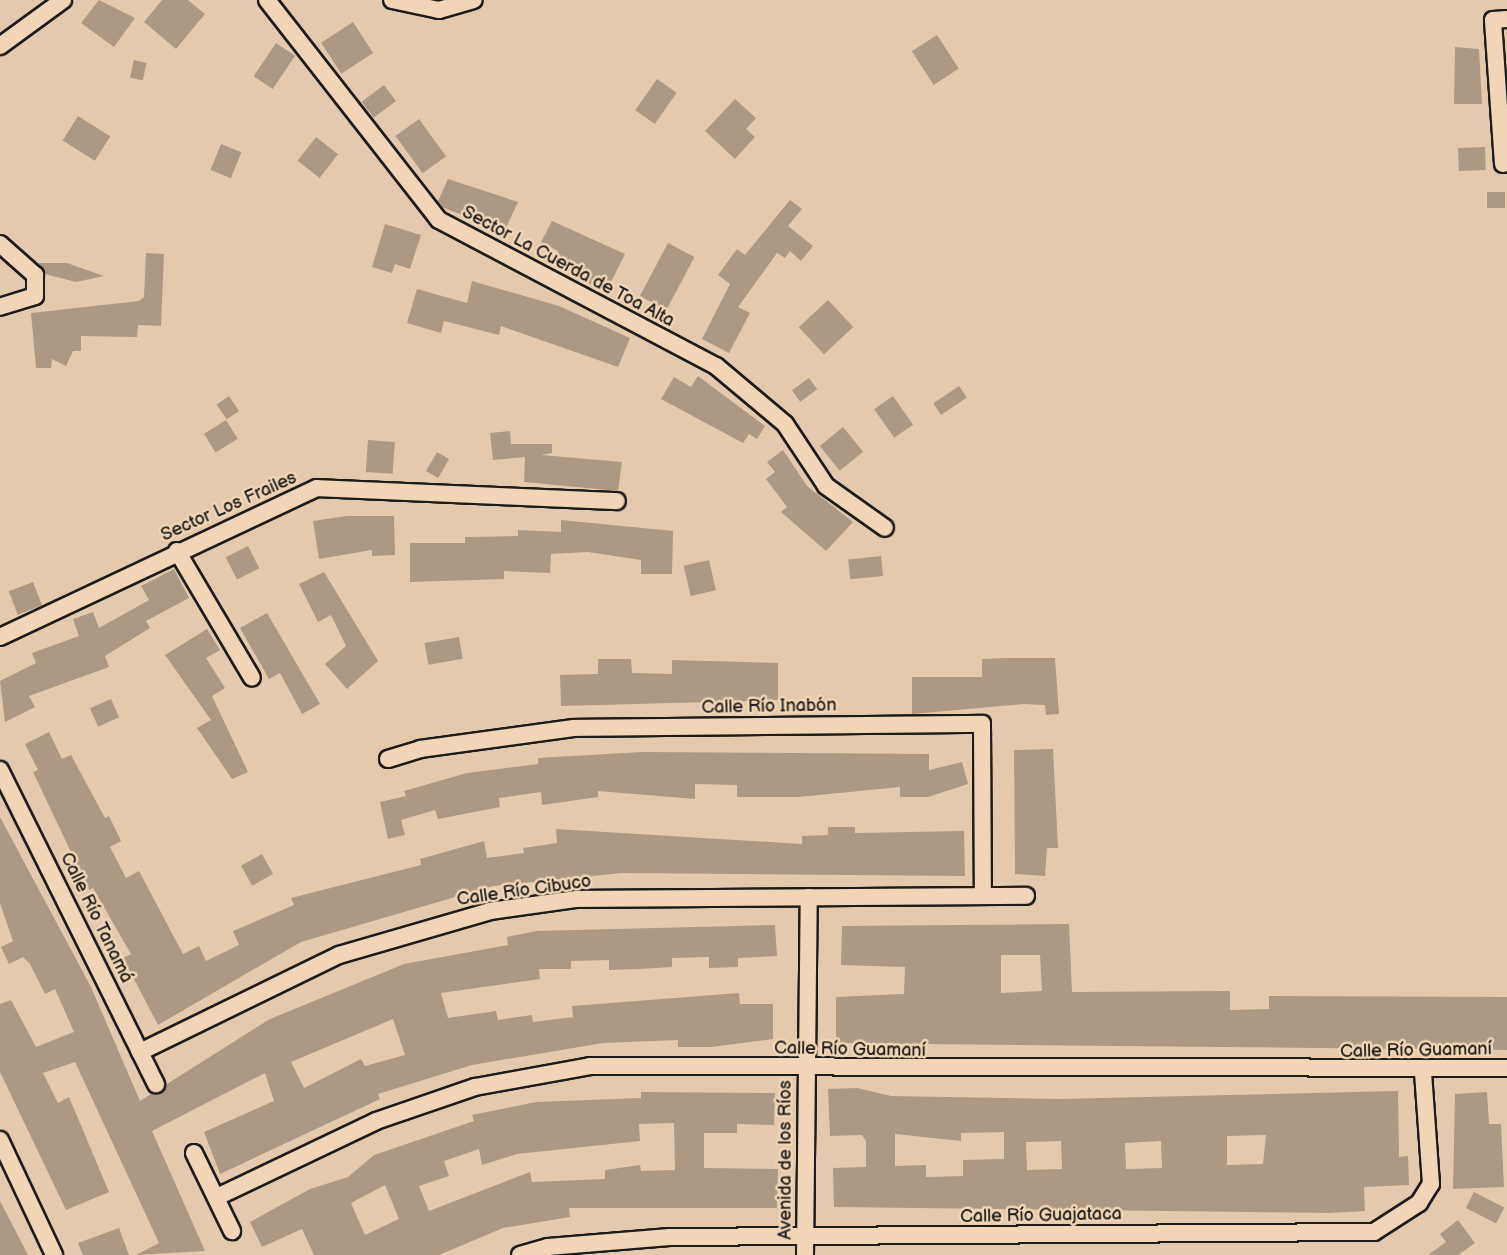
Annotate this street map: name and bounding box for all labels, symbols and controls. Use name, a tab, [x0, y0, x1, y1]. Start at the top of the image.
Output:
street label: Sector La Cuerda de Toa Alta	[458, 202, 678, 332]
street label: Sector Los Frailes	[158, 467, 300, 547]
street label: Calle Río Inabón	[701, 695, 837, 719]
street label: Calle Río Tanamá	[55, 849, 137, 987]
street label: Calle Río Cibuco	[455, 871, 593, 911]
street label: Calle Río Guamaní	[774, 1038, 926, 1062]
street label: Calle Río Guamaní	[1340, 1039, 1492, 1063]
street label: Avenida de los Ríos	[775, 1080, 797, 1240]
street label: Calle Río Guajataca	[960, 1204, 1122, 1228]

